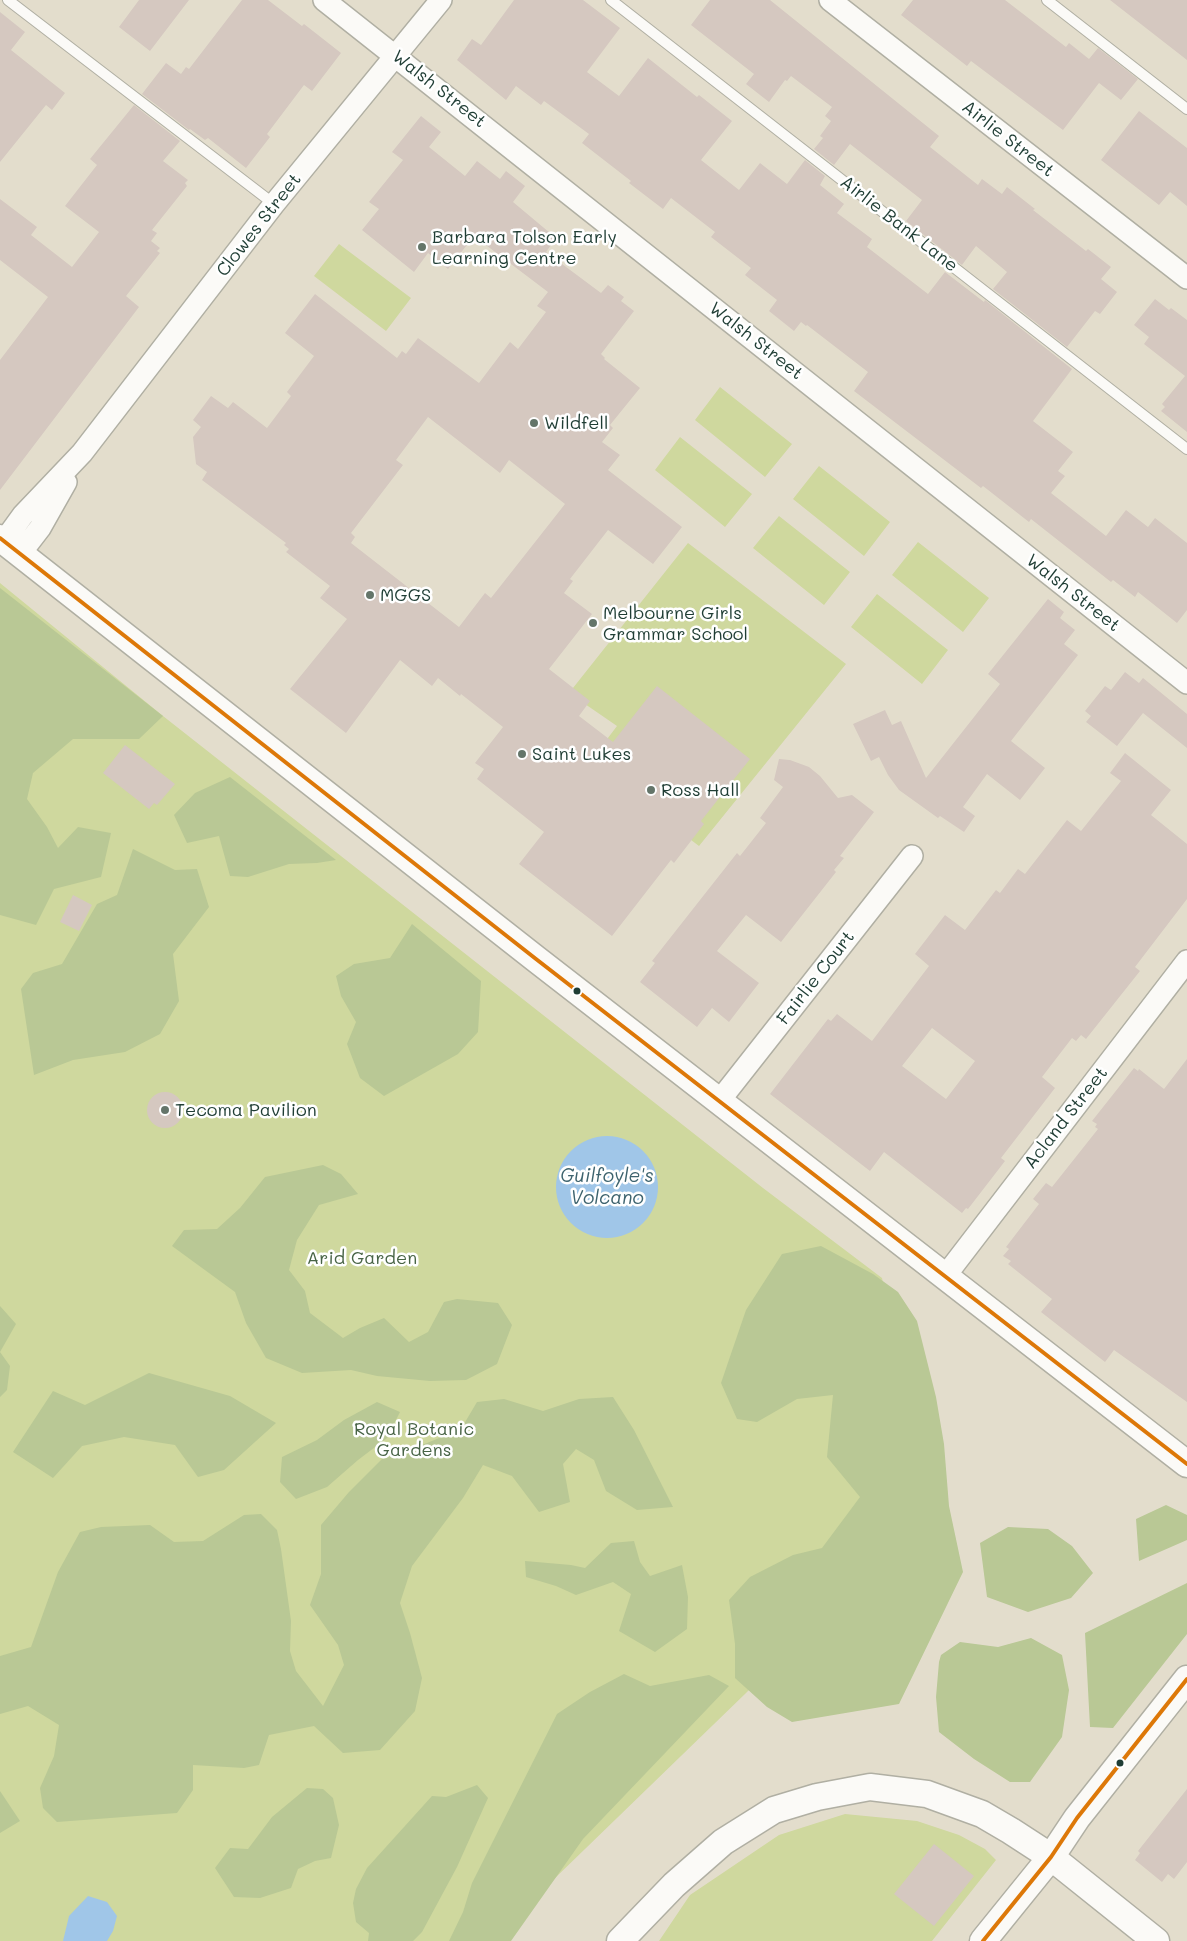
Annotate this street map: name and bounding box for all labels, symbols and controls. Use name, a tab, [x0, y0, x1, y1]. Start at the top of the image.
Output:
street label: Walsh Street	[388, 46, 490, 132]
street label: Airlie Street	[958, 96, 1058, 182]
street label: Clowes Street	[212, 169, 306, 281]
street label: Airlie Bank Lane	[836, 171, 962, 277]
place label: Barbara Tolson Early Learning Centre	[432, 226, 617, 268]
marker: Barbara Tolson Early Learning Centre	[416, 241, 428, 253]
street label: Walsh Street	[705, 298, 807, 384]
place label: Wildfell	[544, 412, 608, 434]
marker: Wildfell	[528, 417, 540, 429]
street label: Walsh Street	[1022, 550, 1124, 636]
place label: MGGS	[380, 584, 431, 606]
marker: MGGS	[364, 589, 376, 601]
place label: Melbourne Girls Grammar School	[603, 602, 748, 644]
marker: Melbourne Girls Grammar School	[587, 617, 599, 629]
place label: Saint Lukes	[532, 743, 631, 765]
marker: Saint Lukes	[516, 748, 528, 760]
place label: Ross Hall	[661, 779, 740, 801]
marker: Ross Hall	[645, 784, 657, 796]
street label: Fairlie Court	[773, 927, 859, 1029]
unlabelled marker	[572, 986, 582, 996]
street label: Acland Street	[1020, 1063, 1112, 1173]
place label: Tecoma Pavilion	[175, 1099, 317, 1121]
marker: Tecoma Pavilion	[159, 1104, 171, 1116]
water label: Guilfoyle's Volcano	[560, 1165, 654, 1209]
park label: Arid Garden	[307, 1247, 417, 1269]
park label: Royal Botanic Gardens	[354, 1418, 474, 1460]
unlabelled marker	[1115, 1758, 1125, 1768]

